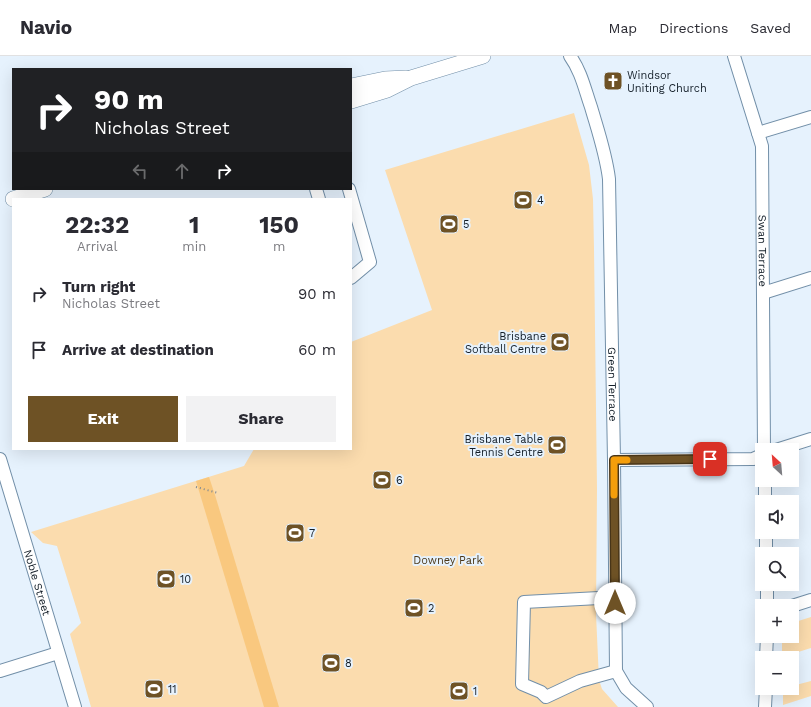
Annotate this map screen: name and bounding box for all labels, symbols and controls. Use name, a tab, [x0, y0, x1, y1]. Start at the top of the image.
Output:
text: Navio	[20, 16, 72, 39]
text: Map	[609, 20, 637, 36]
text: Directions	[659, 20, 728, 36]
text: Saved	[750, 20, 791, 36]
place label: Windsor Uniting Church	[627, 69, 707, 95]
church icon: Windsor Uniting Church	[602, 70, 624, 92]
text: 90 m	[94, 83, 164, 116]
icon: right	[28, 84, 80, 136]
text: Nicholas Street	[94, 117, 230, 138]
icon: left	[129, 160, 151, 182]
icon: ahead	[171, 160, 193, 182]
icon: right	[213, 160, 235, 182]
sports icon: 4	[512, 189, 534, 211]
place label: 4	[537, 194, 544, 207]
text: 22:32	[65, 211, 129, 239]
text: 1	[189, 211, 199, 239]
text: 150	[259, 211, 299, 239]
sports icon: 5	[438, 213, 460, 235]
street label: Swan Terrace	[756, 215, 769, 287]
place label: 5	[463, 218, 469, 231]
text: Arrival	[77, 239, 117, 254]
text: min	[182, 239, 206, 254]
text: m	[273, 239, 285, 254]
text: Turn right	[62, 278, 135, 296]
icon: right	[28, 283, 50, 305]
text: 90 m	[298, 285, 336, 303]
text: Nicholas Street	[62, 296, 160, 311]
place label: Brisbane Softball Centre	[465, 330, 546, 356]
sports icon: Brisbane Softball Centre	[549, 331, 571, 353]
icon: arrive	[28, 339, 50, 361]
text: Arrive at destination	[62, 341, 214, 359]
text: 60 m	[298, 341, 336, 359]
street label: Green Terrace	[605, 347, 620, 422]
button: Exit	[28, 396, 178, 442]
button: Share	[186, 396, 336, 442]
place label: Brisbane Table Tennis Centre	[465, 433, 543, 459]
sports icon: Brisbane Table Tennis Centre	[546, 434, 568, 456]
pin	[693, 442, 727, 476]
north arrow	[755, 443, 799, 487]
map controls	[755, 443, 799, 695]
icon: arrive	[699, 448, 721, 470]
sports icon: 6	[371, 469, 393, 491]
place label: 6	[396, 474, 403, 487]
button: sound	[755, 495, 799, 539]
sports icon: 7	[284, 522, 306, 544]
place label: 7	[309, 527, 315, 540]
button: search	[755, 547, 799, 591]
street label: Noble Street	[21, 548, 54, 617]
park label: Downey Park	[413, 554, 483, 567]
sports icon: 10	[155, 568, 177, 590]
place label: 10	[180, 573, 191, 586]
position arrow	[594, 582, 636, 624]
sports icon: 2	[403, 597, 425, 619]
button: +	[755, 599, 799, 643]
place label: 2	[428, 602, 434, 615]
button: −	[755, 651, 799, 695]
sports icon: 8	[320, 652, 342, 674]
place label: 8	[345, 657, 352, 670]
sports icon: 11	[143, 678, 165, 700]
sports icon: 1	[448, 680, 470, 702]
place label: 11	[168, 683, 177, 696]
place label: 1	[473, 685, 477, 698]

